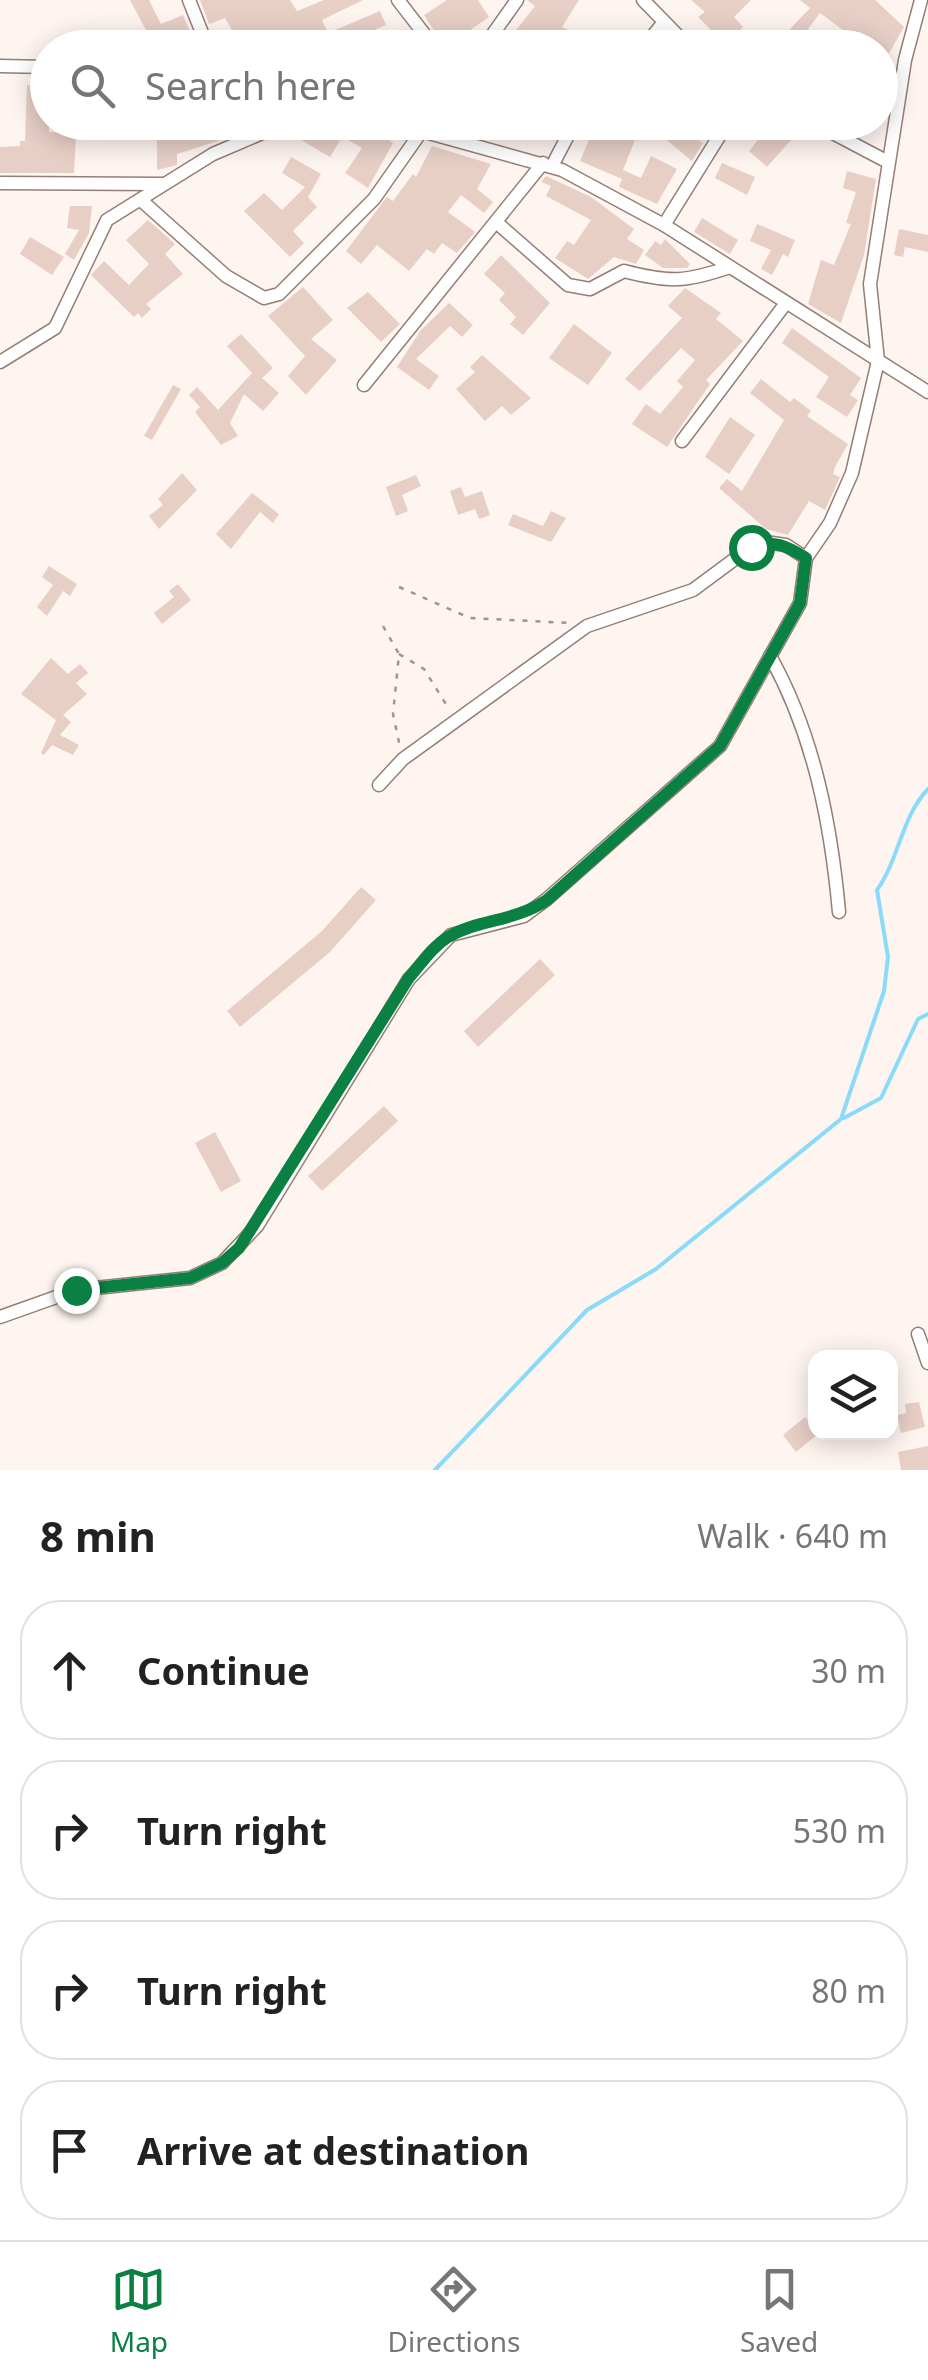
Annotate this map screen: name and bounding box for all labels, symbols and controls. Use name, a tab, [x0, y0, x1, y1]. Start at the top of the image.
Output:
search box	[30, 30, 898, 140]
icon: search	[65, 58, 120, 113]
text: Search here	[145, 59, 356, 111]
route start	[729, 525, 775, 571]
route end	[54, 1268, 100, 1314]
map controls	[808, 1350, 898, 1440]
button: layers	[808, 1350, 898, 1440]
text: 8 min	[40, 1507, 156, 1564]
text: Walk · 640 m	[697, 1514, 888, 1557]
icon: ahead	[42, 1643, 97, 1698]
text: Continue	[137, 1644, 310, 1696]
text: 30 m	[811, 1649, 886, 1692]
icon: right	[42, 1803, 97, 1858]
text: Turn right	[137, 1804, 327, 1856]
text: 530 m	[793, 1809, 886, 1852]
icon: right	[42, 1963, 97, 2018]
text: Turn right	[137, 1964, 327, 2016]
text: 80 m	[811, 1969, 886, 2012]
icon: arrive	[42, 2123, 97, 2178]
text: Arrive at destination	[137, 2124, 529, 2176]
tab: Map	[110, 2262, 168, 2360]
tab: Directions	[388, 2262, 520, 2360]
tab: Saved	[740, 2262, 818, 2360]

